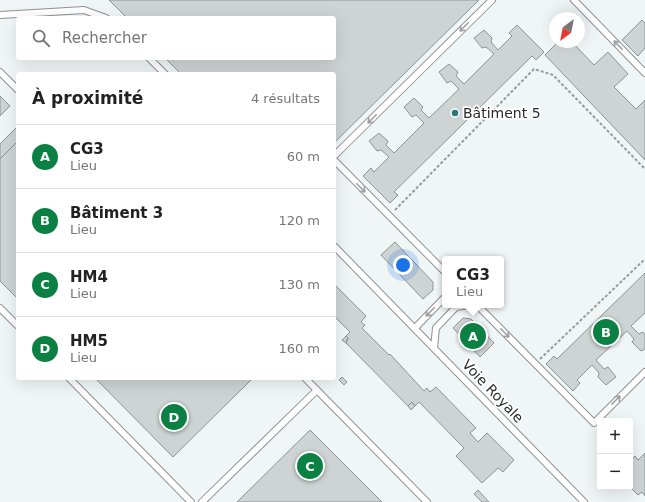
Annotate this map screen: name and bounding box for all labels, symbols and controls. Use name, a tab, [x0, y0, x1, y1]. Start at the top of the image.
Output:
north arrow	[549, 12, 585, 48]
search box	[16, 16, 336, 60]
one-way arrow	[459, 23, 469, 32]
icon: search	[30, 27, 52, 49]
text: Rechercher	[62, 29, 147, 47]
one-way arrow	[613, 40, 623, 50]
text: À proximité	[32, 88, 143, 108]
text: 4 résultats	[251, 91, 320, 106]
place label: Bâtiment 5	[463, 105, 541, 121]
marker: Bâtiment 5	[450, 108, 460, 118]
one-way arrow	[367, 114, 377, 124]
text: CG3	[70, 140, 104, 158]
text: A	[40, 149, 50, 164]
text: 60 m	[287, 149, 320, 164]
text: Lieu	[70, 158, 97, 173]
one-way arrow	[357, 183, 366, 193]
text: Bâtiment 3	[70, 204, 163, 222]
text: B	[40, 213, 50, 228]
text: 120 m	[278, 213, 320, 228]
text: Lieu	[70, 222, 97, 237]
your location	[393, 255, 413, 275]
popup	[442, 256, 504, 308]
text: CG3	[456, 266, 490, 284]
text: HM4	[70, 268, 108, 286]
text: C	[40, 277, 50, 292]
text: 130 m	[278, 277, 320, 292]
text: Lieu	[456, 284, 483, 299]
text: Lieu	[70, 286, 97, 301]
one-way arrow	[425, 307, 435, 317]
pin: B	[593, 317, 619, 347]
pin: A	[460, 321, 486, 351]
one-way arrow	[500, 328, 510, 338]
text: HM5	[70, 332, 108, 350]
text: D	[40, 341, 50, 356]
text: 160 m	[278, 341, 320, 356]
text: Lieu	[70, 350, 97, 365]
street label: Voie Royale	[459, 356, 527, 426]
one-way arrow	[611, 396, 621, 405]
pin: D	[161, 402, 187, 432]
map controls	[597, 418, 633, 490]
button: +	[597, 418, 633, 454]
pin: C	[297, 451, 323, 481]
button: −	[597, 454, 633, 490]

